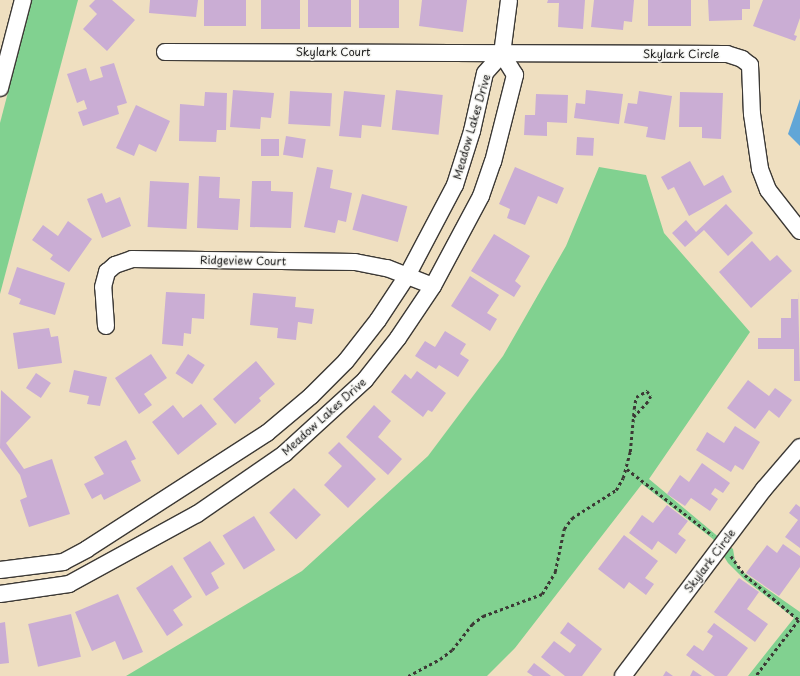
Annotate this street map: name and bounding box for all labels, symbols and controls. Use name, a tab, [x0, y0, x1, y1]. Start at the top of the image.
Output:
street label: Skylark Court	[295, 45, 371, 59]
street label: Skylark Circle	[643, 47, 719, 61]
street label: Meadow Lakes Drive	[451, 73, 493, 181]
street label: Ridgeview Court	[200, 254, 286, 268]
street label: Meadow Lakes Drive	[279, 375, 369, 459]
street label: Skylark Circle	[682, 526, 738, 596]

